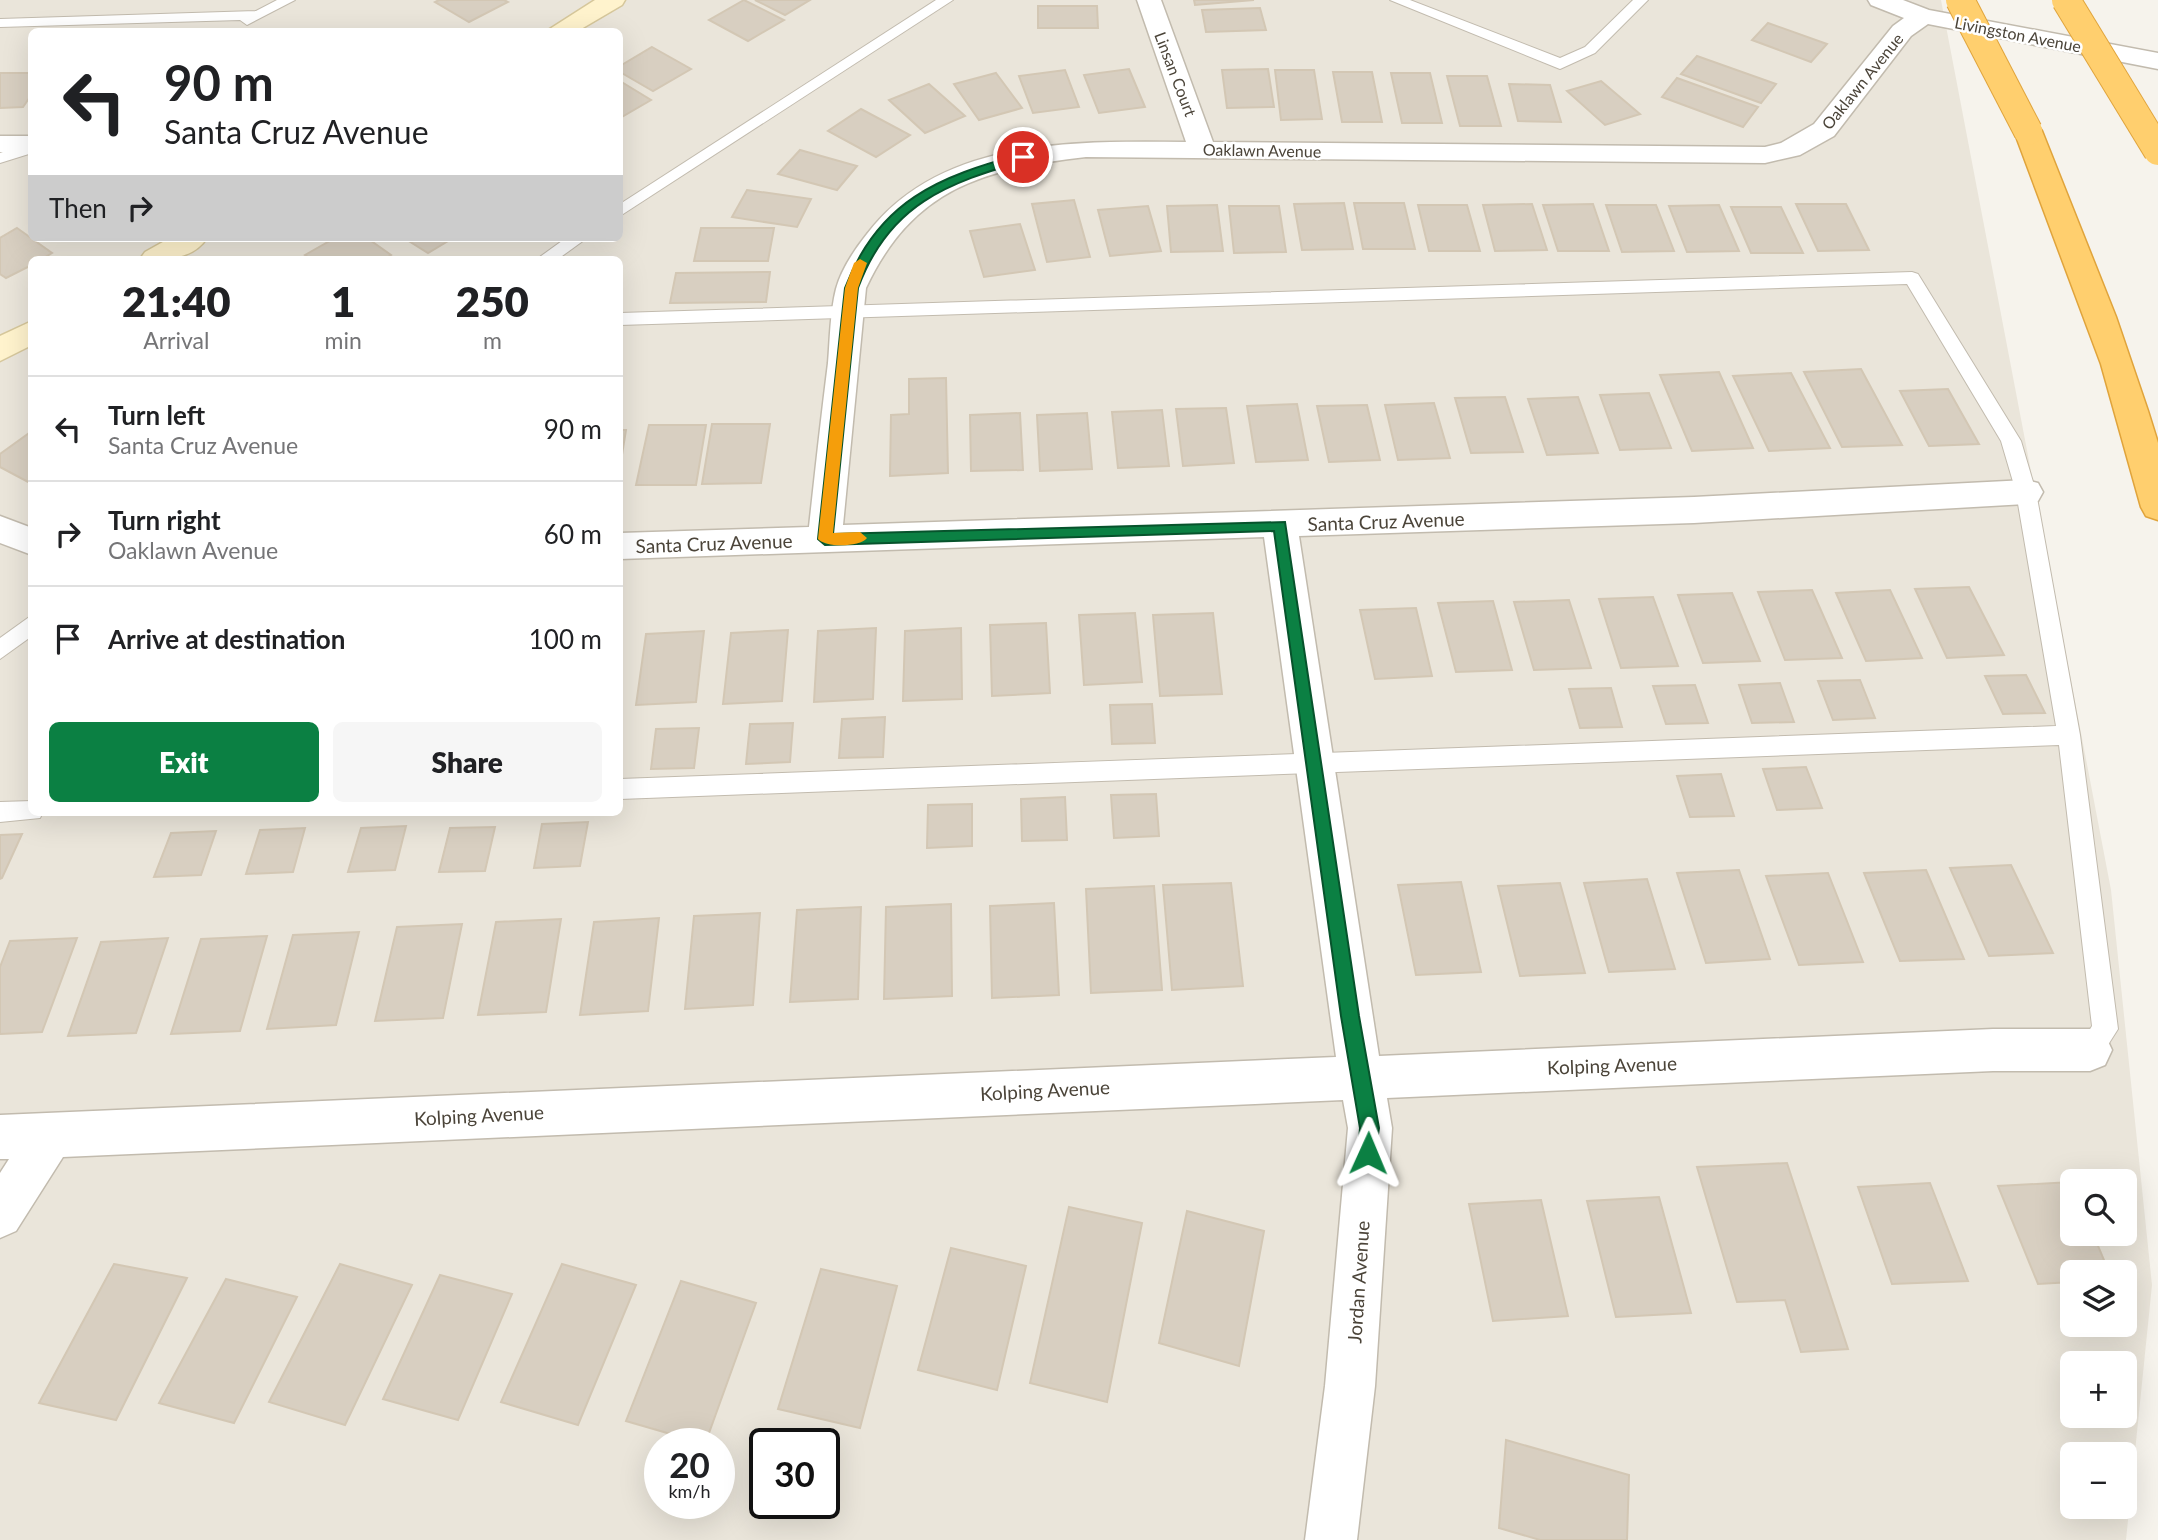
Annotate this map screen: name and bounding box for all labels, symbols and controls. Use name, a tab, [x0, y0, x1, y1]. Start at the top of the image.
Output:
street label: Livingston Avenue	[1953, 12, 2083, 56]
street label: Linsan Court	[1151, 29, 1201, 119]
street label: Oaklawn Avenue	[1817, 29, 1907, 133]
text: 90 m	[164, 53, 274, 111]
icon: left	[49, 56, 140, 147]
text: Santa Cruz Avenue	[164, 112, 429, 151]
pin	[993, 127, 1053, 187]
icon: arrive	[1004, 138, 1042, 176]
street label: Oaklawn Avenue	[1203, 139, 1321, 161]
icon: right	[121, 189, 159, 227]
text: Then	[49, 192, 107, 224]
text: 21:40	[122, 276, 231, 326]
text: 1	[331, 276, 355, 326]
text: 250	[456, 276, 529, 326]
text: Arrival	[143, 326, 209, 354]
text: min	[325, 326, 362, 354]
text: m	[483, 326, 502, 354]
text: Turn left	[108, 399, 205, 431]
icon: left	[49, 410, 87, 448]
text: 90 m	[544, 413, 602, 445]
text: Santa Cruz Avenue	[108, 431, 298, 459]
text: Turn right	[108, 504, 221, 536]
street label: Santa Cruz Avenue	[1307, 507, 1465, 535]
icon: right	[49, 515, 87, 553]
text: 60 m	[544, 518, 602, 550]
street label: Santa Cruz Avenue	[635, 529, 793, 557]
text: Oaklawn Avenue	[108, 536, 278, 564]
icon: arrive	[49, 620, 87, 658]
text: Arrive at destination	[108, 623, 345, 655]
text: 100 m	[529, 623, 602, 655]
button: Exit	[49, 722, 319, 802]
button: Share	[333, 722, 602, 802]
street label: Kolping Avenue	[1547, 1051, 1677, 1079]
street label: Kolping Avenue	[980, 1075, 1110, 1105]
street label: Kolping Avenue	[414, 1100, 544, 1130]
position arrow	[1331, 1116, 1405, 1190]
map controls	[2060, 1169, 2137, 1519]
button: search	[2060, 1169, 2137, 1246]
street label: Jordan Avenue	[1342, 1220, 1374, 1344]
button: layers	[2060, 1260, 2137, 1337]
button: +	[2060, 1351, 2137, 1428]
speed limit sign: 30	[749, 1428, 840, 1519]
button: −	[2060, 1442, 2137, 1519]
text: 20	[669, 1443, 710, 1485]
text: km/h	[668, 1480, 711, 1502]

